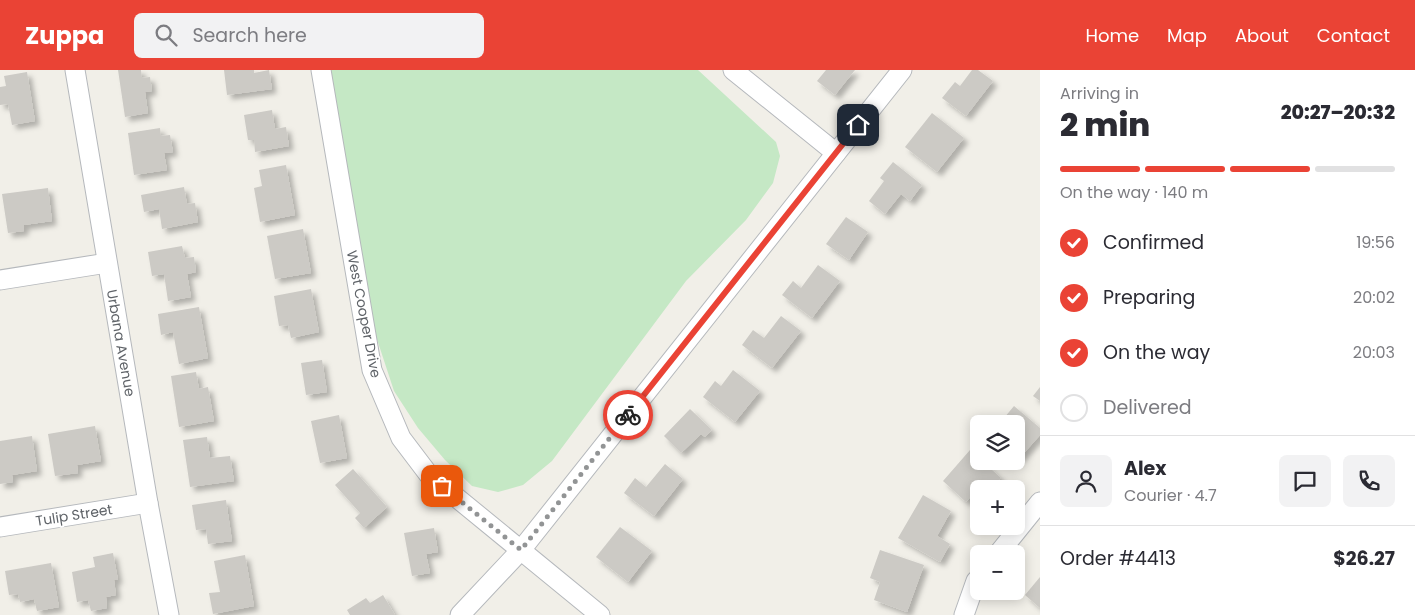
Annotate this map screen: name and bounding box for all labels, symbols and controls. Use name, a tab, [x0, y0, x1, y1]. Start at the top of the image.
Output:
search box	[134, 13, 484, 58]
text: Zuppa	[25, 19, 104, 52]
icon: search	[152, 21, 180, 49]
text: Search here	[192, 22, 307, 49]
text: Home	[1085, 23, 1139, 48]
text: Map	[1167, 23, 1207, 48]
text: About	[1235, 23, 1289, 48]
text: Contact	[1317, 23, 1390, 48]
text: Arriving in	[1060, 82, 1139, 105]
text: 20:27–20:32	[1281, 99, 1395, 126]
text: 2 min	[1060, 102, 1150, 147]
pin	[837, 104, 879, 146]
icon: home	[844, 111, 872, 139]
text: On the way · 140 m	[1060, 181, 1208, 204]
icon: check	[1060, 229, 1088, 257]
text: Confirmed	[1103, 229, 1204, 256]
text: 19:56	[1356, 231, 1395, 254]
street label: West Cooper Drive	[342, 249, 386, 380]
icon: check	[1060, 284, 1088, 312]
text: Preparing	[1103, 284, 1195, 311]
text: 20:02	[1353, 286, 1395, 309]
street label: Urbana Avenue	[102, 288, 140, 398]
icon: check	[1060, 339, 1088, 367]
text: On the way	[1103, 339, 1210, 366]
text: 20:03	[1353, 341, 1395, 364]
courier	[603, 390, 653, 440]
text: Delivered	[1103, 394, 1192, 421]
icon: bike	[614, 401, 642, 429]
map controls	[970, 415, 1025, 600]
button: layers	[970, 415, 1025, 470]
button: person	[1060, 455, 1112, 507]
text: Alex	[1124, 455, 1166, 482]
button: chat	[1279, 455, 1331, 507]
button: phone	[1343, 455, 1395, 507]
pin	[421, 465, 463, 507]
icon: bag	[428, 472, 456, 500]
button: +	[970, 480, 1025, 535]
text: Courier · 4.7	[1124, 484, 1217, 507]
street label: Tulip Street	[34, 499, 114, 531]
button: −	[970, 545, 1025, 600]
text: Order #4413	[1060, 545, 1176, 572]
text: $26.27	[1333, 545, 1395, 572]

